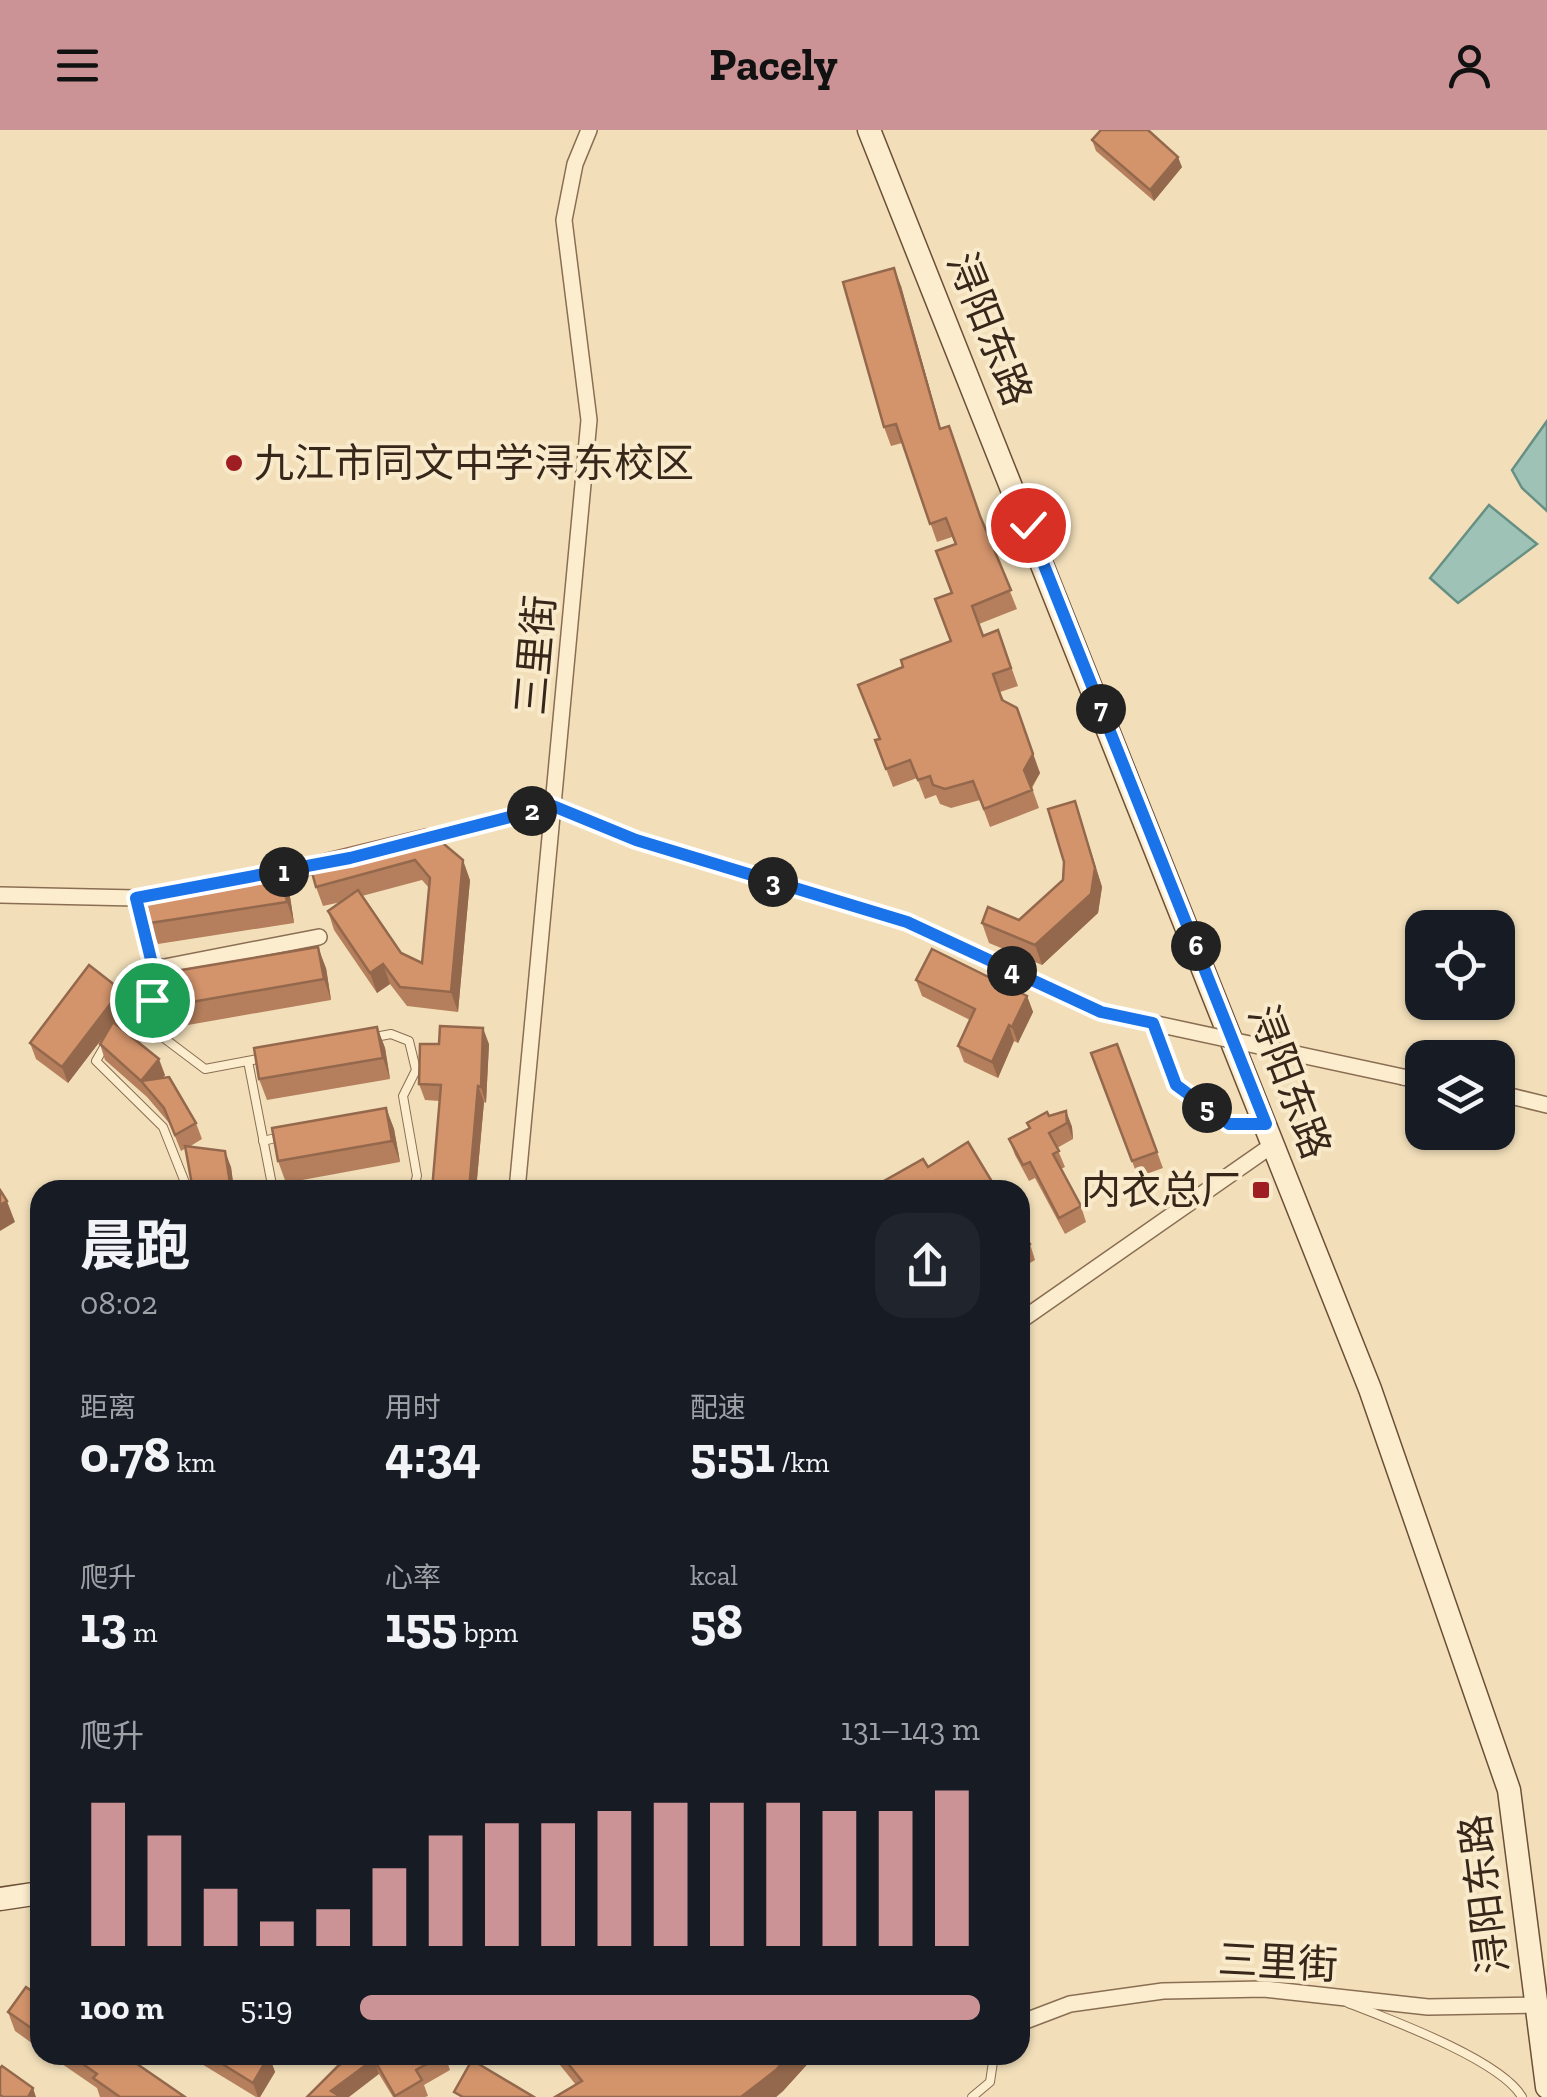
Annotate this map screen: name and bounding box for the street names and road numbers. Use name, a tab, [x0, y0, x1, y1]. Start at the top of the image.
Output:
street label: 浔阳东路	[938, 246, 1042, 412]
street label: 三里街	[506, 593, 564, 717]
street label: 浔阳东路	[1239, 999, 1341, 1165]
street label: 浔阳东路	[1450, 1812, 1518, 1976]
street label: 三里街	[1217, 1935, 1339, 1989]

